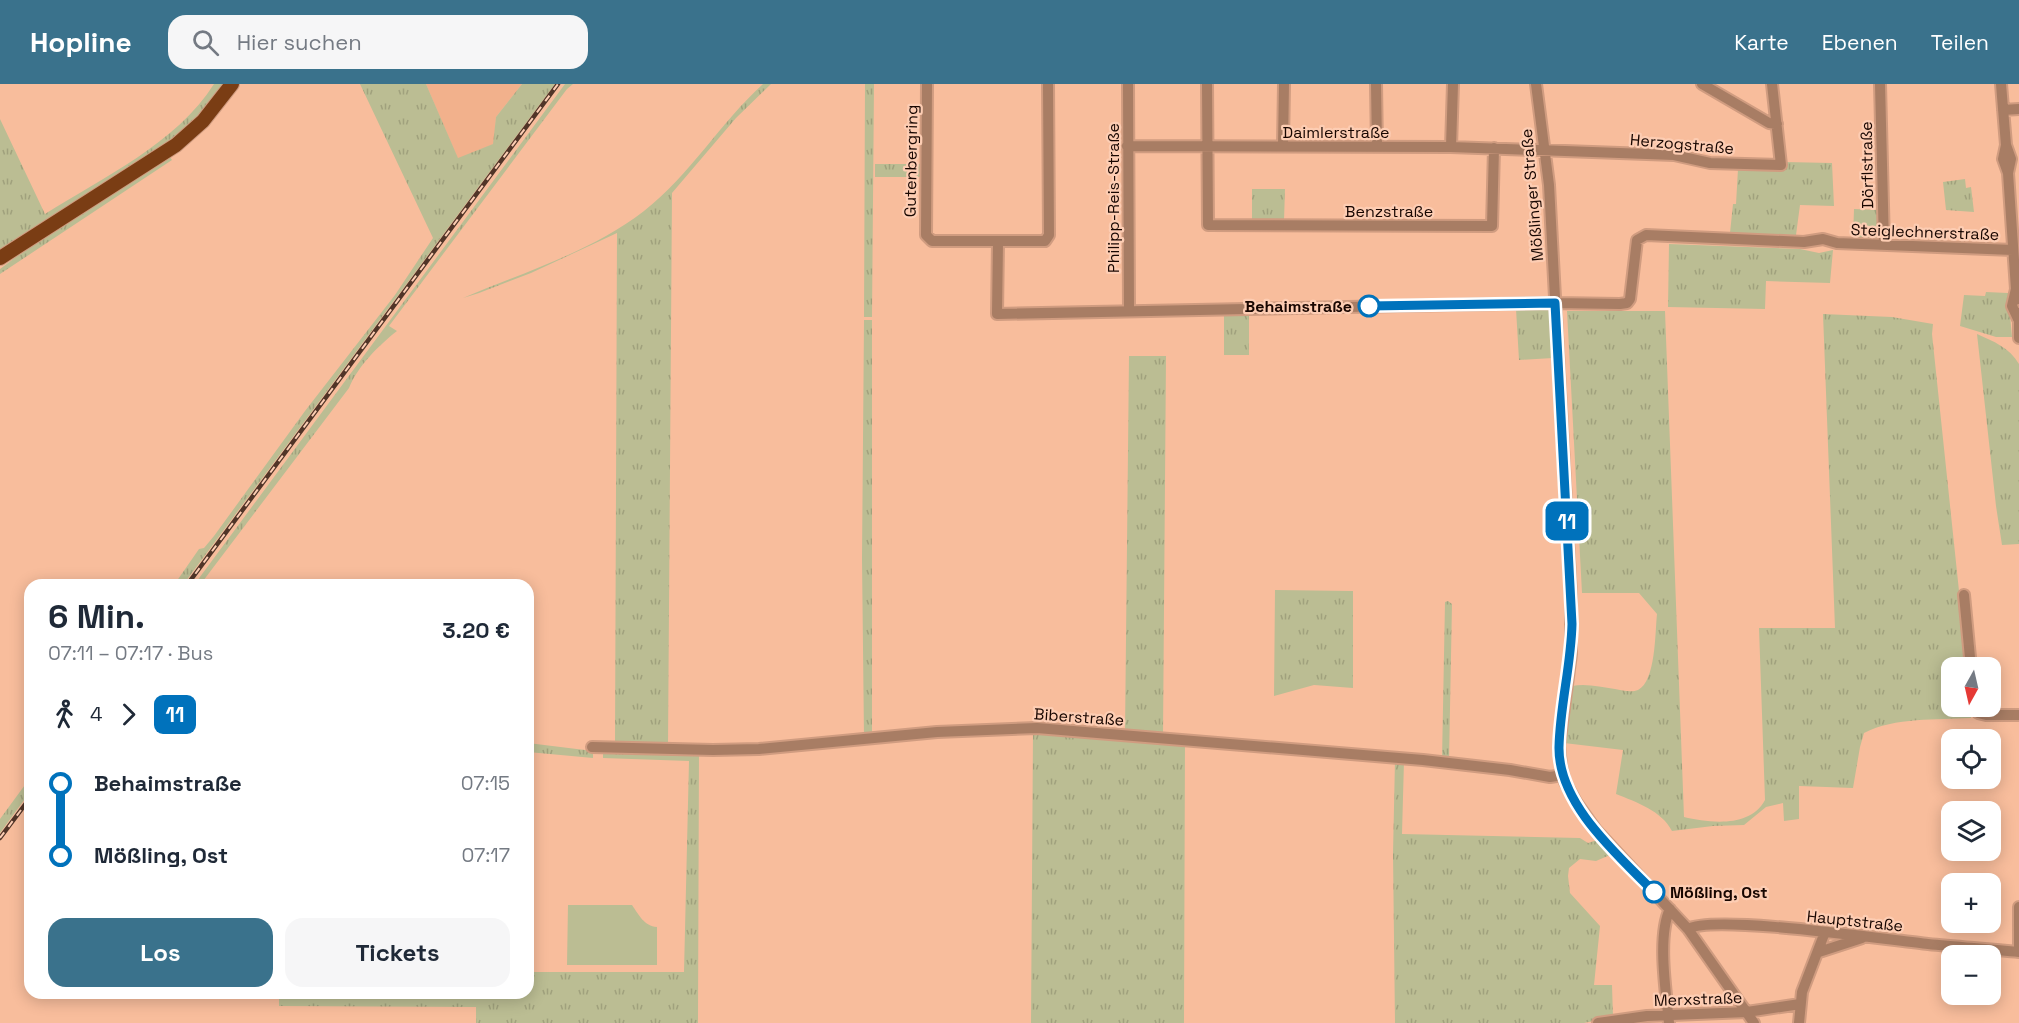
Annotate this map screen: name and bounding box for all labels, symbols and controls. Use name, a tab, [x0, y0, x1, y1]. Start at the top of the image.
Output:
search box	[168, 15, 588, 69]
text: Hopline	[30, 24, 132, 60]
icon: search	[189, 26, 222, 59]
text: Hier suchen	[237, 28, 362, 56]
text: Karte	[1734, 29, 1789, 56]
text: Ebenen	[1822, 29, 1898, 56]
text: Teilen	[1931, 29, 1989, 56]
street label: Gutenbergring	[900, 105, 922, 217]
street label: Dörflstraße	[1856, 121, 1878, 209]
street label: Daimlerstraße	[1283, 122, 1389, 143]
street label: Philipp-Reis-Straße	[1103, 123, 1124, 273]
street label: Mößlinger Straße	[1516, 128, 1548, 262]
street label: Herzogstraße	[1629, 129, 1735, 159]
street label: Benzstraße	[1345, 201, 1433, 222]
street label: Steiglechnerstraße	[1850, 219, 2000, 245]
marker: Behaimstraße	[1358, 295, 1380, 317]
place label: Behaimstraße	[1245, 296, 1352, 317]
line badge: 11	[1540, 502, 1594, 540]
text: 11	[1558, 508, 1576, 535]
text: 6 Min.	[48, 596, 145, 638]
text: 3.20 €	[442, 616, 510, 644]
text: 07:11 – 07:17 · Bus	[48, 640, 213, 666]
north arrow	[1941, 657, 2001, 717]
map controls	[1941, 657, 2001, 1005]
icon: walk	[48, 698, 81, 731]
icon: forward	[112, 698, 145, 731]
text: 4	[90, 701, 103, 727]
text: 11	[166, 701, 184, 728]
street label: Biberstraße	[1033, 703, 1125, 731]
button: locate	[1941, 729, 2001, 789]
text: Behaimstraße	[94, 769, 242, 797]
text: 07:15	[461, 770, 510, 796]
button: layers	[1941, 801, 2001, 861]
text: Mößling, Ost	[94, 841, 228, 869]
text: 07:17	[462, 842, 510, 868]
button: +	[1941, 873, 2001, 933]
marker: Mößling, Ost	[1643, 881, 1665, 903]
place label: Mößling, Ost	[1670, 882, 1768, 903]
street label: Hauptstraße	[1806, 906, 1904, 936]
button: Los	[48, 918, 273, 987]
button: Tickets	[285, 918, 510, 987]
button: −	[1941, 945, 2001, 1005]
street label: Merxstraße	[1653, 987, 1743, 1011]

